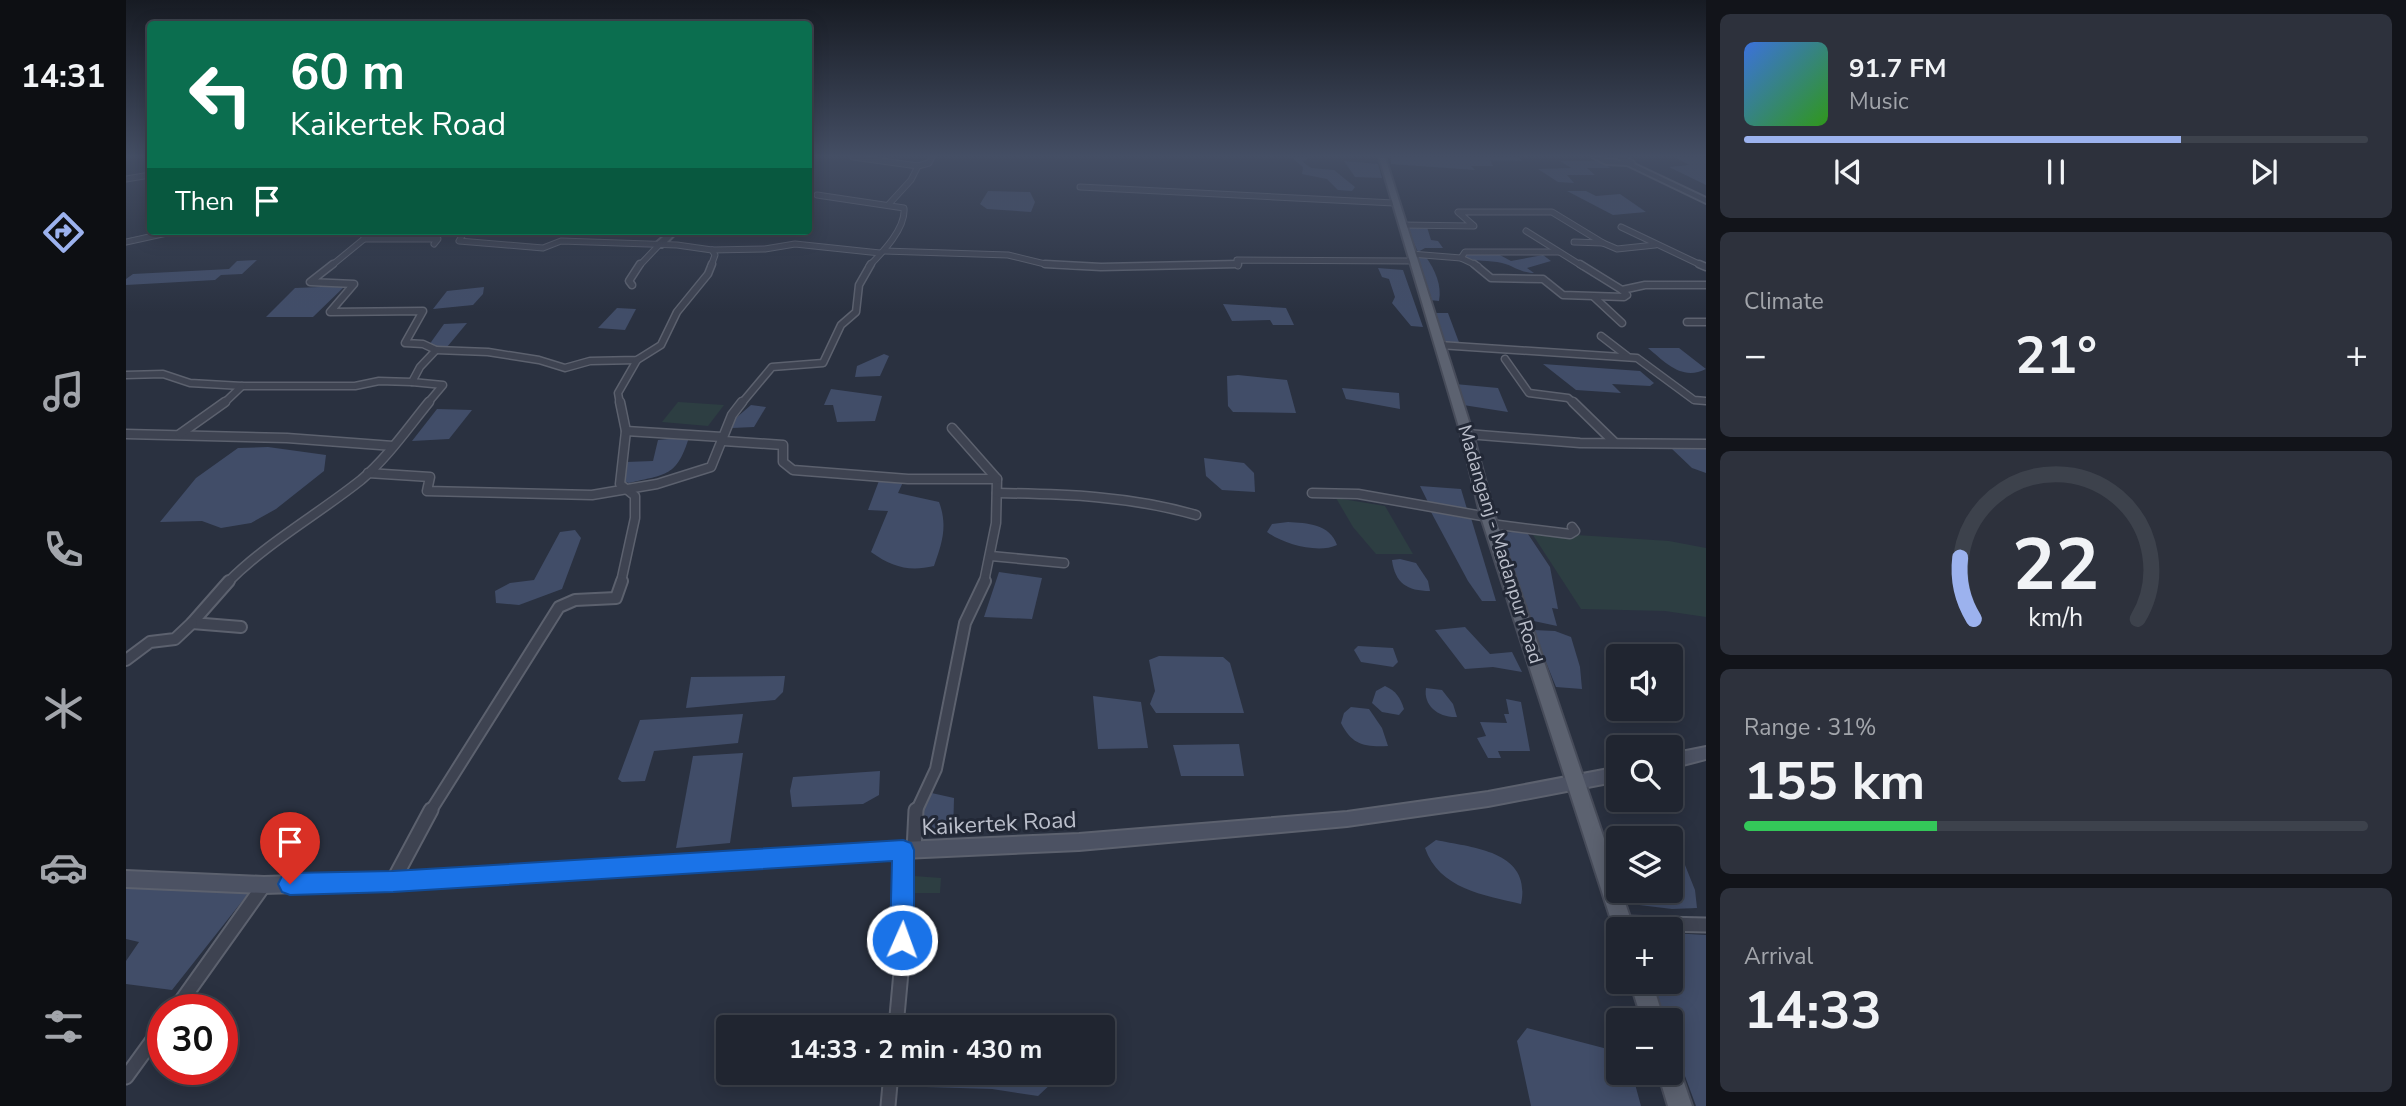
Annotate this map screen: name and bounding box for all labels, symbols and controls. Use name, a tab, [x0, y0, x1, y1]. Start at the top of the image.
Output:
text: 60 m	[290, 39, 405, 106]
icon: left	[175, 49, 266, 140]
text: 91.7 FM	[1849, 51, 1946, 86]
text: 14:31	[21, 55, 105, 98]
text: Music	[1849, 86, 1909, 117]
text: Kaikertek Road	[290, 103, 506, 146]
icon: previous	[1829, 153, 1867, 191]
icon: pause	[2037, 153, 2075, 191]
icon: next	[2245, 153, 2283, 191]
icon: arrive	[248, 182, 286, 220]
text: Then	[175, 184, 234, 219]
icon: directions	[39, 208, 88, 257]
text: Climate	[1744, 286, 1824, 317]
text: 21°	[2015, 320, 2097, 391]
text: −	[1744, 330, 1767, 381]
text: +	[2345, 330, 2368, 381]
icon: music	[39, 367, 88, 416]
street label: Madanganj - Madanpur Road	[1451, 422, 1549, 667]
text: 22	[2012, 515, 2100, 615]
icon: phone	[39, 525, 88, 574]
text: km/h	[2028, 601, 2084, 635]
map controls	[1606, 644, 1683, 1085]
button: sound	[1606, 644, 1683, 721]
icon: climate	[39, 684, 88, 733]
text: Range · 31%	[1744, 712, 1876, 743]
button: search	[1606, 735, 1683, 812]
text: 155 km	[1744, 746, 1925, 817]
street label: Kaikertek Road	[921, 804, 1077, 843]
pin	[260, 812, 320, 884]
icon: arrive	[271, 823, 309, 861]
button: layers	[1606, 826, 1683, 903]
icon: car	[39, 843, 88, 892]
position arrow	[865, 903, 939, 977]
button: +	[1606, 917, 1683, 994]
text: Arrival	[1744, 941, 1813, 972]
text: 14:33	[1744, 975, 1882, 1046]
speed limit sign: 30	[147, 994, 238, 1085]
icon: filters	[39, 1002, 88, 1051]
button: −	[1606, 1008, 1683, 1085]
text: 14:33 · 2 min · 430 m	[789, 1032, 1042, 1067]

